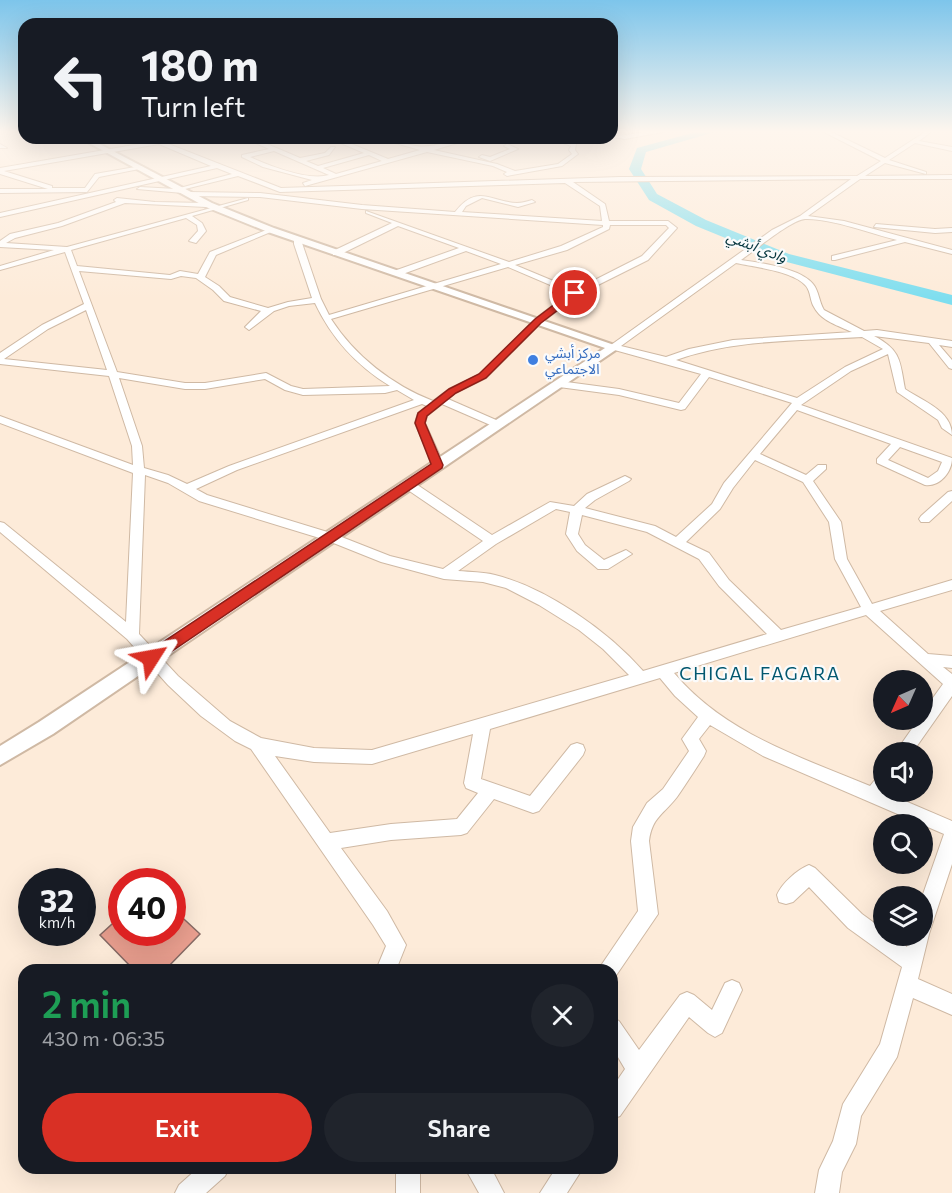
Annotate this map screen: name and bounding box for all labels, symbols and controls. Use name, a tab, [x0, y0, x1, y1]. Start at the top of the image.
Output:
text: 180 m	[141, 38, 259, 90]
icon: left	[42, 42, 120, 120]
text: Turn left	[141, 90, 245, 123]
water label: وادي أبشي	[723, 226, 790, 269]
pin	[549, 267, 600, 318]
icon: arrive	[558, 276, 591, 309]
place label: مركز أبشي الاجتماعي	[545, 344, 601, 380]
marker: مركز أبشي الاجتماعي	[526, 353, 540, 367]
position arrow	[119, 626, 183, 690]
district label: CHIGAL FAGARA	[679, 662, 841, 684]
north arrow	[873, 670, 933, 730]
map controls	[873, 670, 933, 946]
button: sound	[873, 742, 933, 802]
button: search	[873, 814, 933, 874]
speed limit sign: 40	[108, 868, 186, 946]
text: 32	[40, 881, 74, 918]
button: layers	[873, 886, 933, 946]
text: km/h	[39, 913, 75, 931]
text: 2 min	[42, 981, 131, 1025]
button: close	[531, 984, 594, 1047]
text: 430 m · 06:35	[42, 1026, 165, 1050]
button: Exit	[42, 1093, 312, 1162]
button: Share	[324, 1093, 594, 1162]

